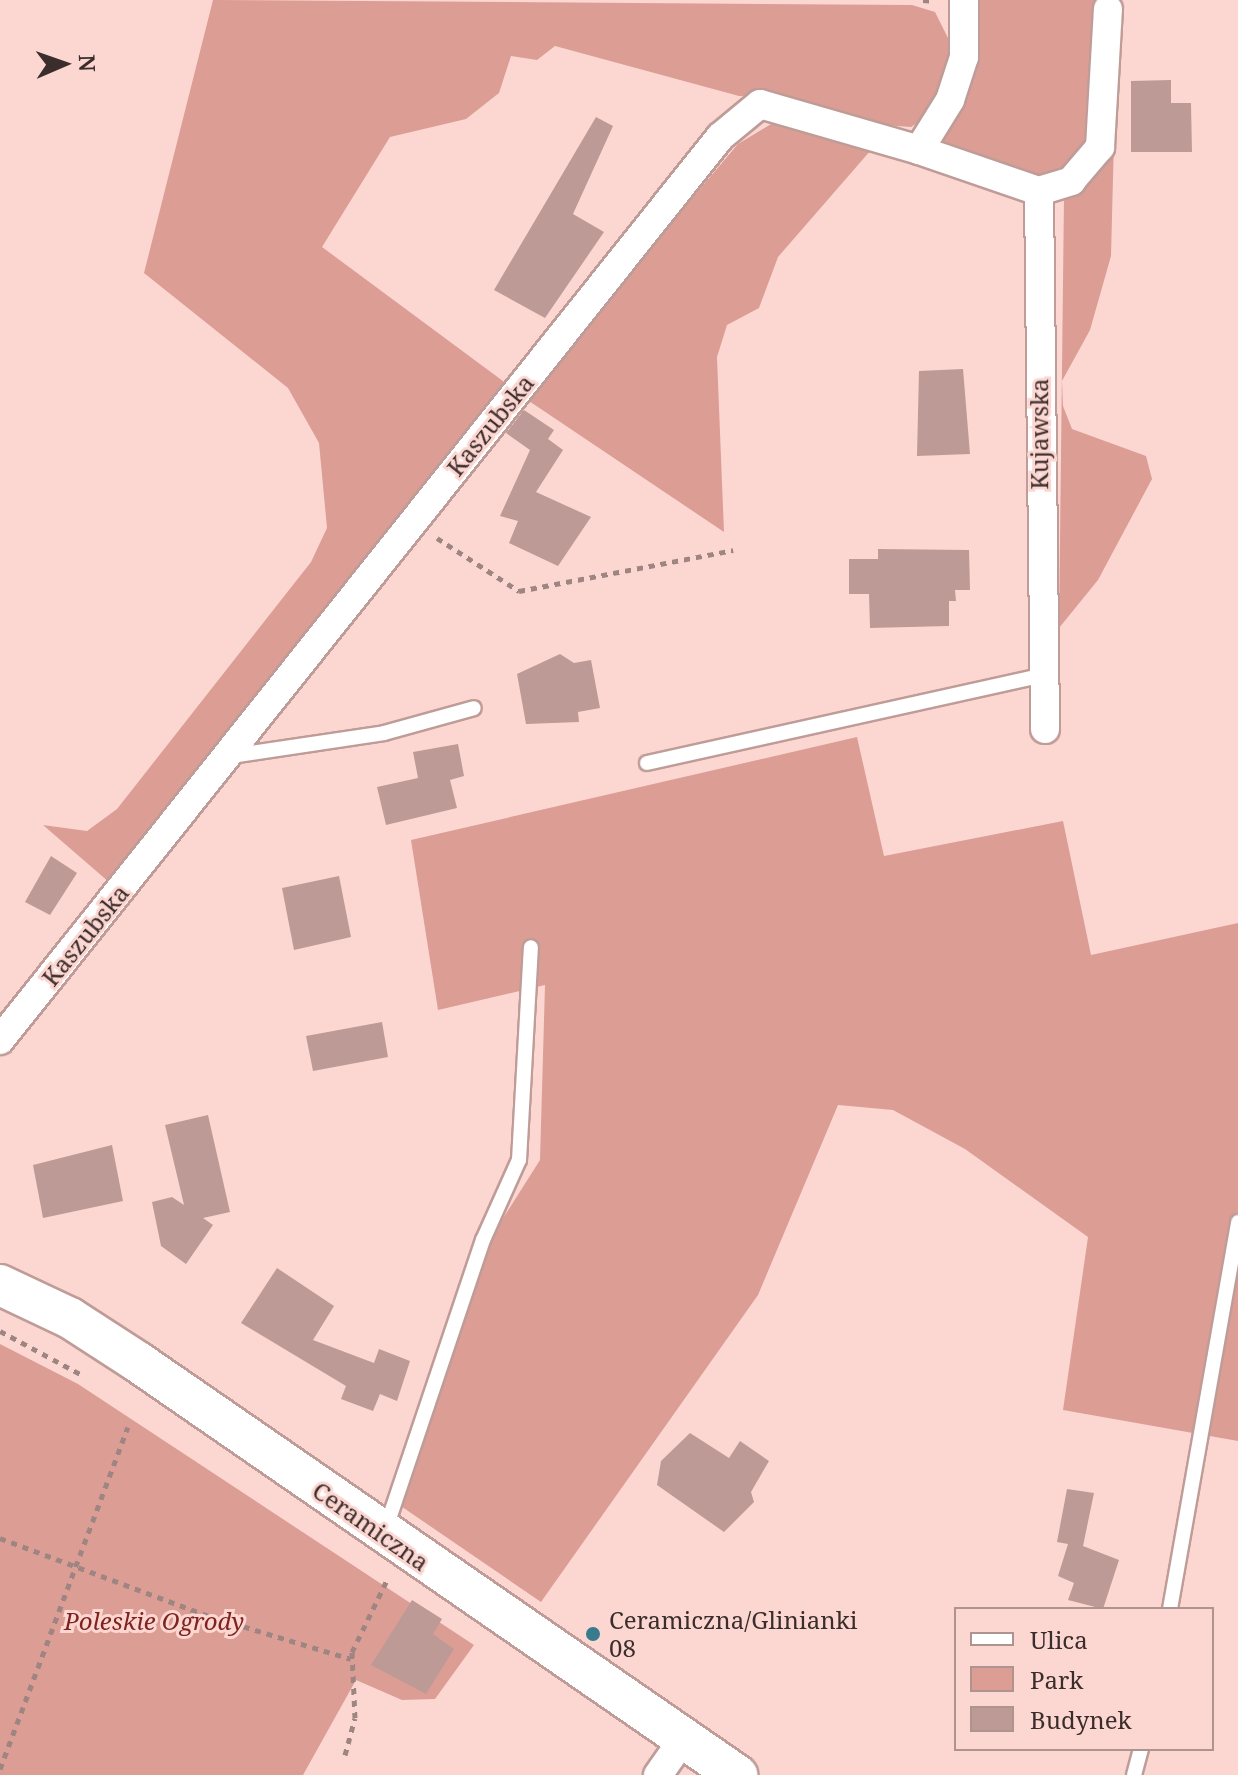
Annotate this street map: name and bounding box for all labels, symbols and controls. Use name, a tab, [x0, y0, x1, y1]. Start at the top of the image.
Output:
north arrow	[24, 24, 104, 104]
text: N	[73, 54, 103, 72]
street label: Kaszubska	[440, 369, 540, 481]
street label: Kujawska	[1025, 378, 1053, 490]
street label: Kaszubska	[35, 879, 135, 991]
street label: Ceramiczna	[307, 1475, 435, 1577]
place label: Ceramiczna/Glinianki 08	[609, 1606, 857, 1662]
park label: Poleskie Ogrody	[64, 1607, 244, 1635]
legend	[954, 1607, 1214, 1751]
text: Ulica	[1030, 1623, 1088, 1656]
marker: Ceramiczna/Glinianki 08	[584, 1625, 602, 1643]
text: Park	[1030, 1663, 1083, 1696]
text: Budynek	[1030, 1703, 1132, 1736]

